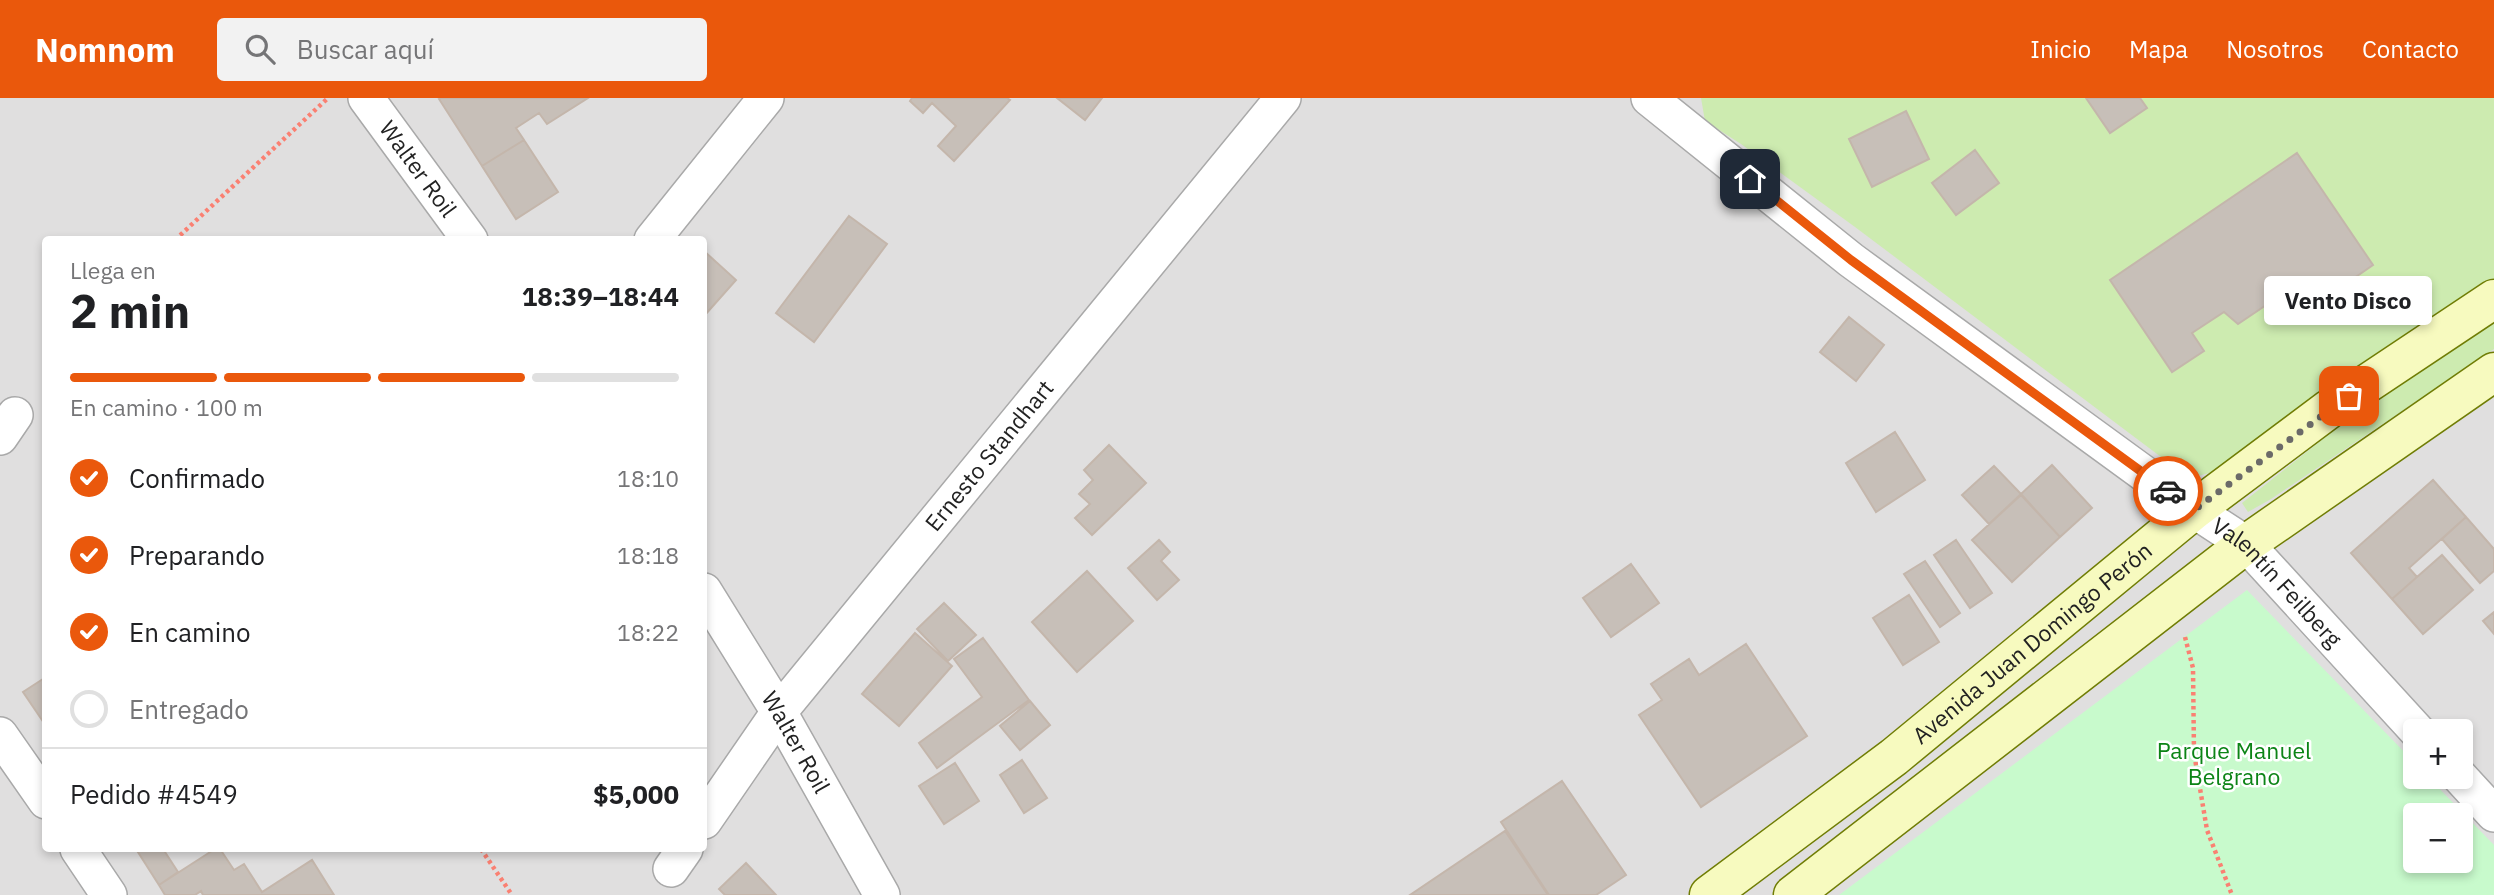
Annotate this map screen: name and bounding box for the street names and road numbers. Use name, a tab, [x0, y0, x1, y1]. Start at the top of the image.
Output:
street label: Walter Roil	[373, 114, 464, 223]
street label: Ernesto Standhart	[918, 373, 1060, 537]
street label: Valentín Feilberg	[2207, 510, 2349, 653]
street label: Avenida Juan Domingo Perón	[1906, 535, 2158, 750]
street label: Walter Roil	[756, 685, 838, 798]

